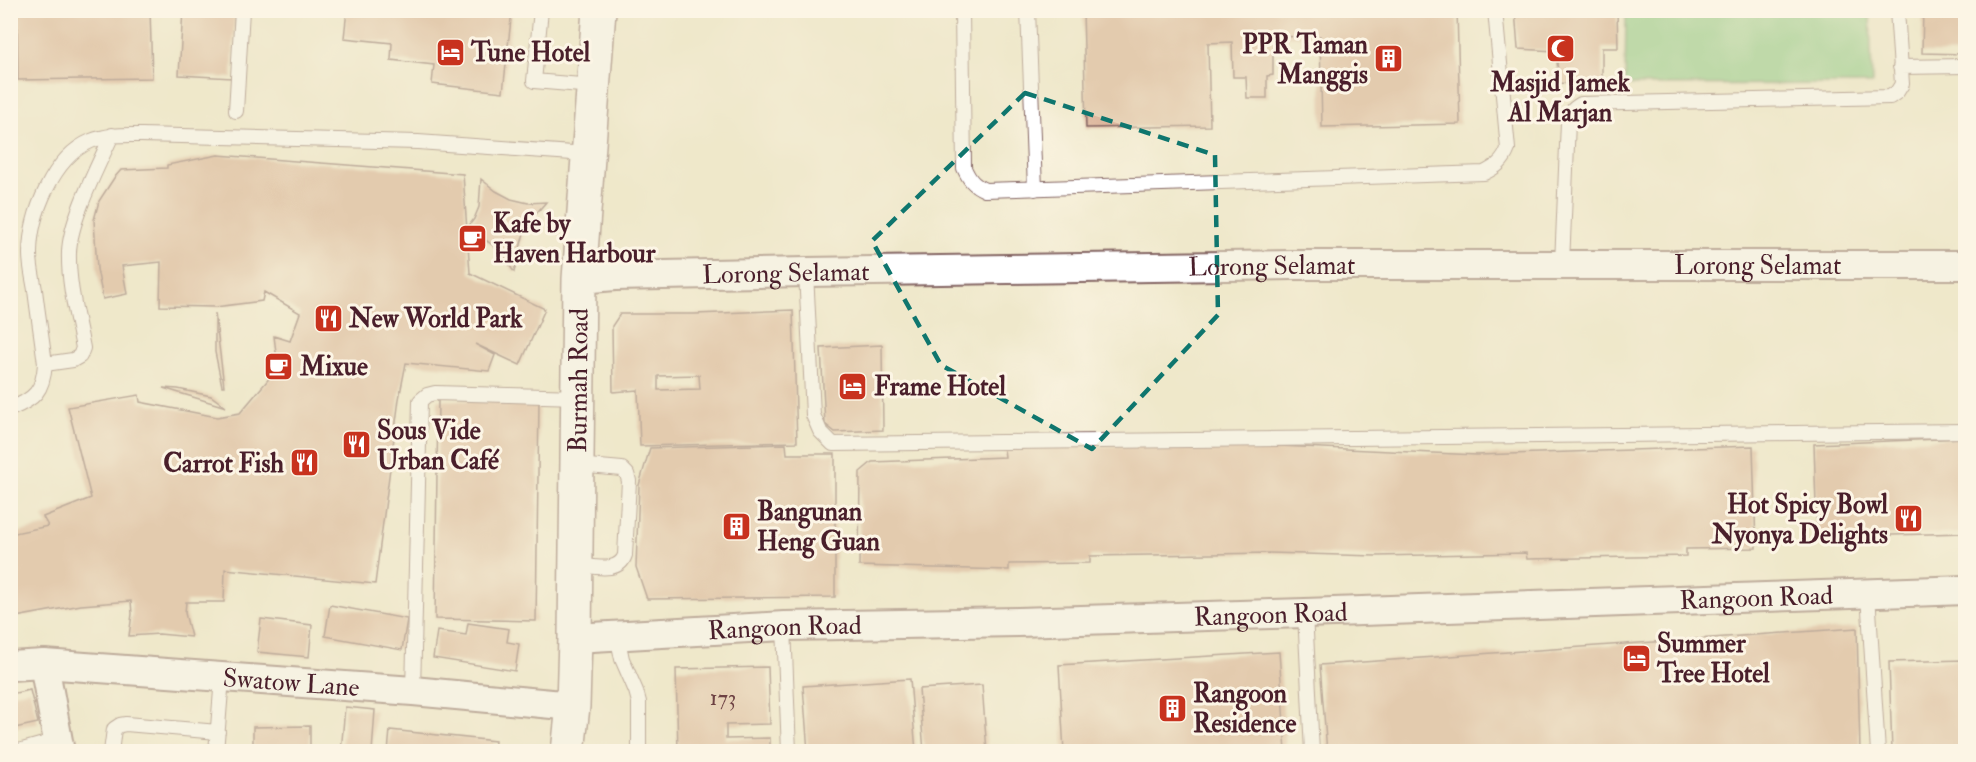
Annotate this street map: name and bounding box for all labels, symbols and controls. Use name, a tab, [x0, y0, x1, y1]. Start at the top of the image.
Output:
place label: PPR Taman Manggis	[1242, 29, 1369, 92]
mosque icon: Masjid Jamek Al Marjan	[1544, 32, 1576, 64]
hotel icon: Tune Hotel	[434, 36, 466, 68]
place label: Tune Hotel	[470, 37, 591, 69]
building icon: PPR Taman Manggis	[1373, 43, 1405, 75]
place label: Masjid Jamek Al Marjan	[1489, 67, 1630, 129]
place label: Kafe by Haven Harbour	[493, 208, 656, 270]
cafe icon: Kafe by Haven Harbour	[456, 222, 488, 254]
street label: Lorong Selamat	[1188, 250, 1355, 283]
street label: Lorong Selamat	[1674, 250, 1841, 282]
street label: Lorong Selamat	[702, 256, 870, 291]
restaurant icon: New World Park	[312, 302, 344, 334]
place label: New World Park	[348, 303, 523, 335]
street label: Burmah Road	[562, 308, 596, 453]
cafe icon: Mixue	[263, 350, 295, 382]
place label: Mixue	[299, 351, 368, 383]
hotel icon: Frame Hotel	[837, 370, 869, 402]
place label: Frame Hotel	[874, 371, 1006, 403]
place label: Sous Vide Urban Café	[377, 415, 500, 477]
restaurant icon: Sous Vide Urban Café	[340, 429, 372, 461]
restaurant icon: Carrot Fish	[289, 447, 321, 479]
place label: Carrot Fish	[163, 448, 284, 480]
place label: Hot Spicy Bowl Nyonya Delights	[1711, 489, 1888, 552]
place label: Bangunan Heng Guan	[757, 496, 881, 559]
restaurant icon: Hot Spicy Bowl Nyonya Delights	[1893, 503, 1925, 535]
building icon: Bangunan Heng Guan	[720, 510, 752, 542]
street label: Rangoon Road	[1679, 580, 1834, 617]
street label: Rangoon Road	[1193, 597, 1348, 633]
street label: Rangoon Road	[707, 610, 862, 647]
place label: Summer Tree Hotel	[1656, 628, 1770, 690]
hotel icon: Summer Tree Hotel	[1620, 642, 1652, 674]
street label: Swatow Lane	[222, 662, 361, 704]
place label: Rangoon Residence	[1193, 678, 1296, 740]
house number: 173	[710, 684, 736, 712]
building icon: Rangoon Residence	[1156, 692, 1188, 724]

